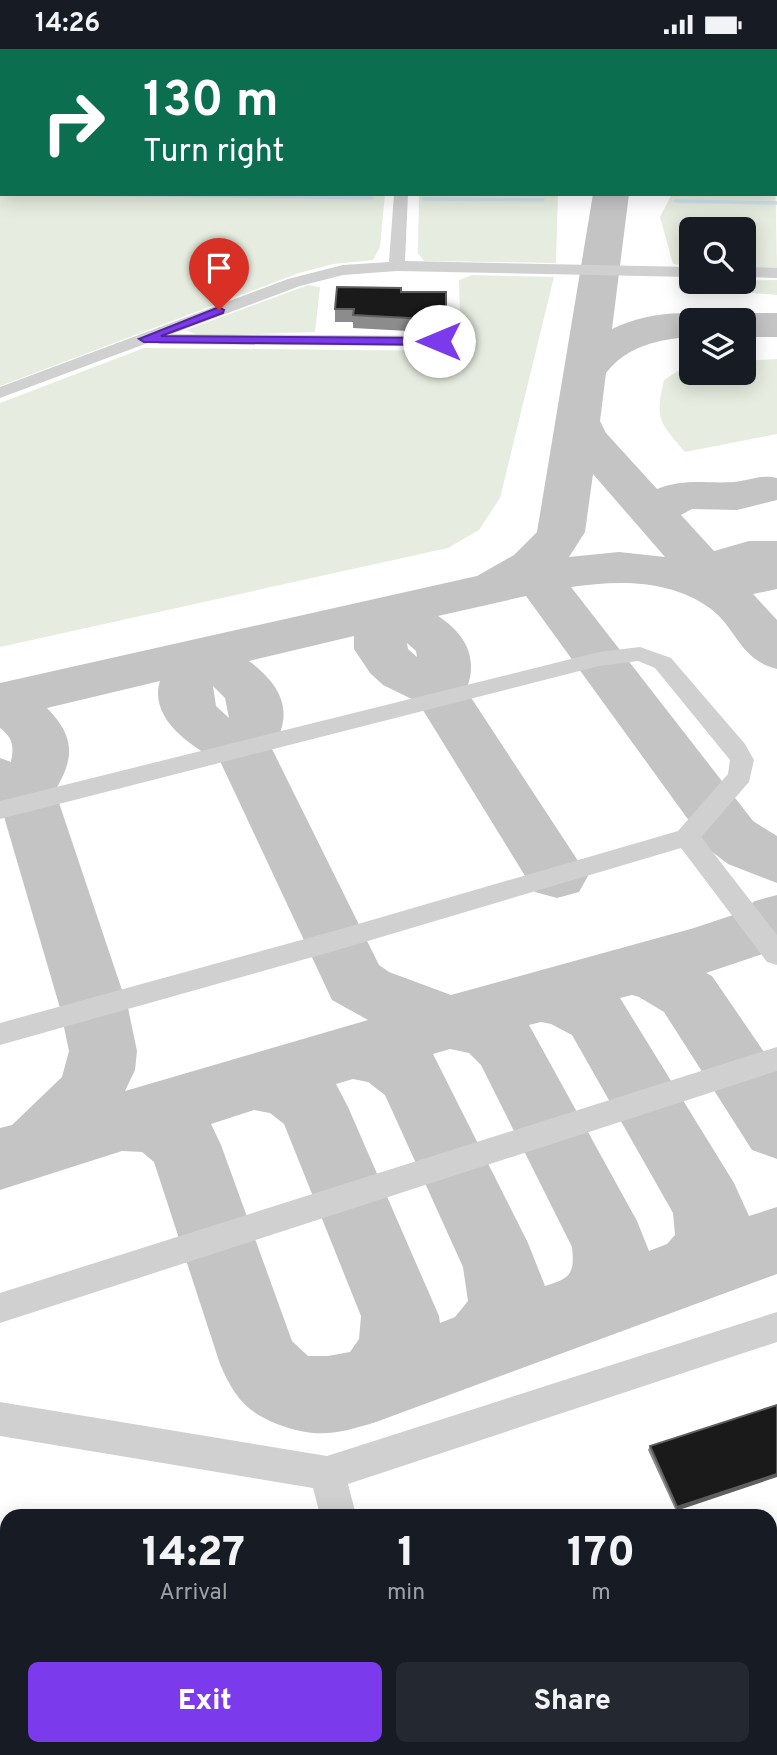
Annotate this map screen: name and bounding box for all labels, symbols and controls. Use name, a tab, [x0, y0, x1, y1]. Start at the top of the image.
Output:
text: 14:26	[35, 8, 100, 41]
text: 130 m	[143, 72, 279, 134]
icon: right	[28, 77, 119, 168]
text: Turn right	[143, 133, 285, 173]
map controls	[679, 217, 756, 385]
button: search	[679, 217, 756, 294]
pin	[189, 238, 249, 310]
icon: arrive	[200, 249, 238, 287]
position arrow	[402, 304, 476, 378]
button: layers	[679, 308, 756, 385]
text: 14:27	[142, 1528, 245, 1581]
text: 1	[397, 1528, 415, 1581]
text: 170	[567, 1528, 635, 1581]
text: Arrival	[159, 1579, 228, 1608]
text: min	[387, 1579, 425, 1608]
text: m	[591, 1579, 611, 1608]
button: Exit	[28, 1662, 382, 1742]
button: Share	[396, 1662, 749, 1742]

